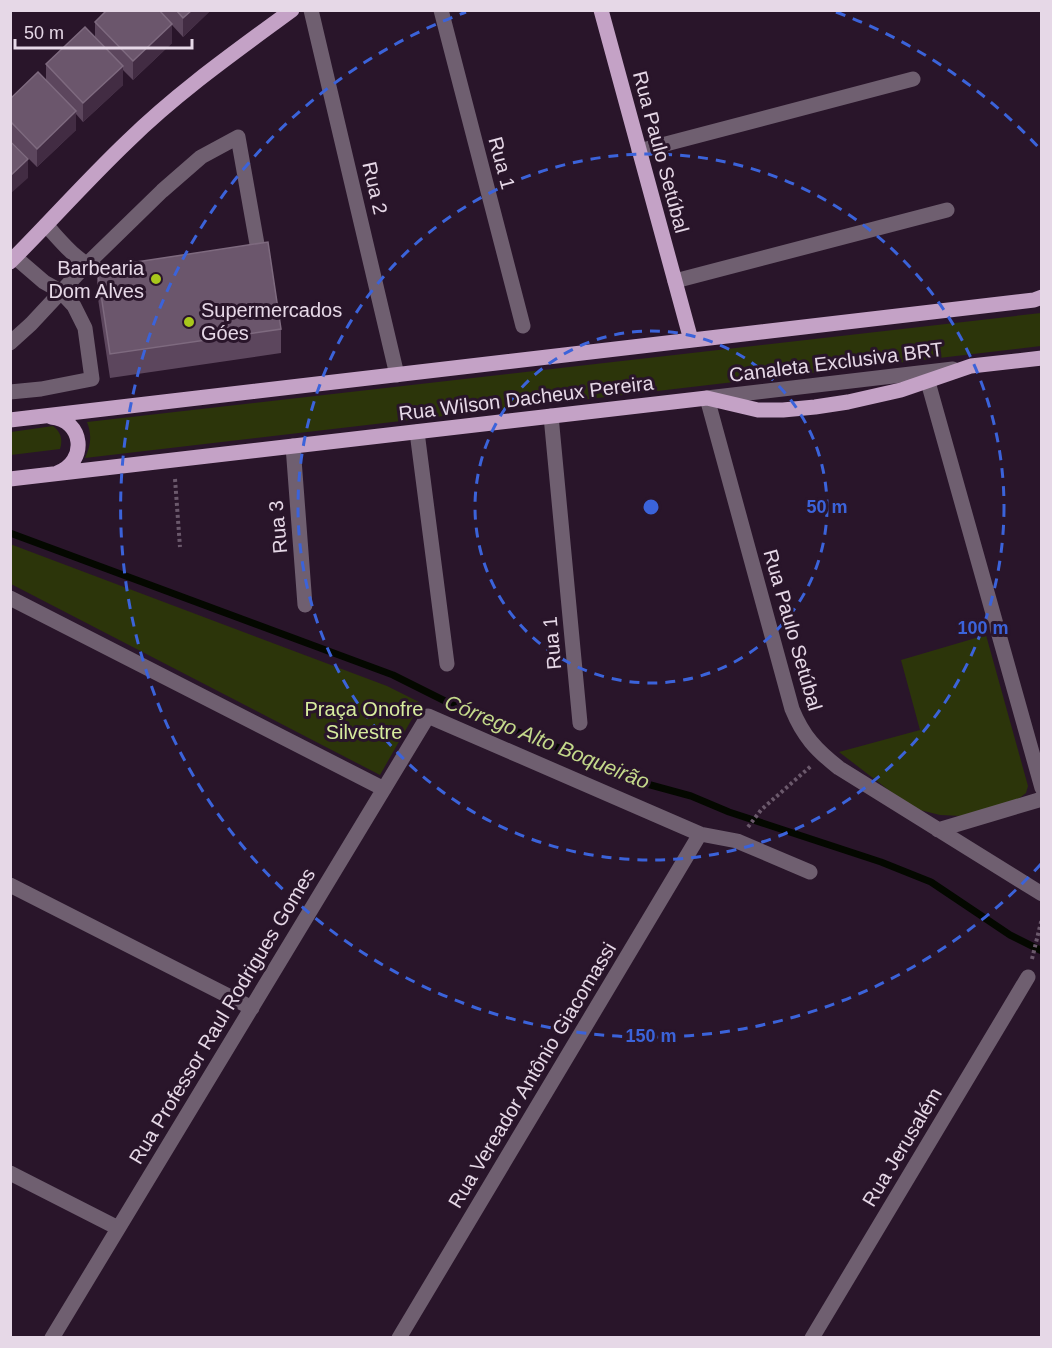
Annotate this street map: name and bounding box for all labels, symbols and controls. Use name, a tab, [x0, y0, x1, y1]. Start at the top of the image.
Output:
scale bar	[15, 12, 192, 50]
text: 50 m	[24, 23, 64, 43]
street label: Rua Paulo Setúbal	[629, 69, 693, 235]
street label: Rua 1	[484, 134, 520, 192]
street label: Rua 2	[358, 160, 392, 216]
place label: Barbearia Dom Alves	[48, 257, 145, 302]
marker: Barbearia Dom Alves	[149, 272, 163, 286]
place label: Supermercados Góes	[201, 299, 342, 344]
marker: Supermercados Góes	[182, 315, 196, 329]
street label: Canaleta Exclusiva BRT	[728, 338, 944, 386]
street label: Rua Wilson Dacheux Pereira	[397, 371, 656, 425]
centre of rings	[641, 497, 661, 517]
text: 50 m	[806, 497, 848, 517]
street label: Rua 3	[265, 499, 291, 555]
street label: Rua Paulo Setúbal	[759, 547, 827, 713]
street label: Rua 1	[539, 615, 565, 671]
text: 100 m	[957, 618, 1009, 638]
water label: Córrego Alto Boqueirão	[441, 690, 653, 793]
park label: Praça Onofre Silvestre	[305, 698, 423, 743]
street label: Rua Professor Raul Rodrigues Gomes	[125, 864, 319, 1168]
street label: Rua Vereador Antônio Giacomassi	[444, 938, 620, 1212]
text: 150 m	[625, 1026, 677, 1046]
street label: Rua Jerusalém	[858, 1084, 946, 1210]

